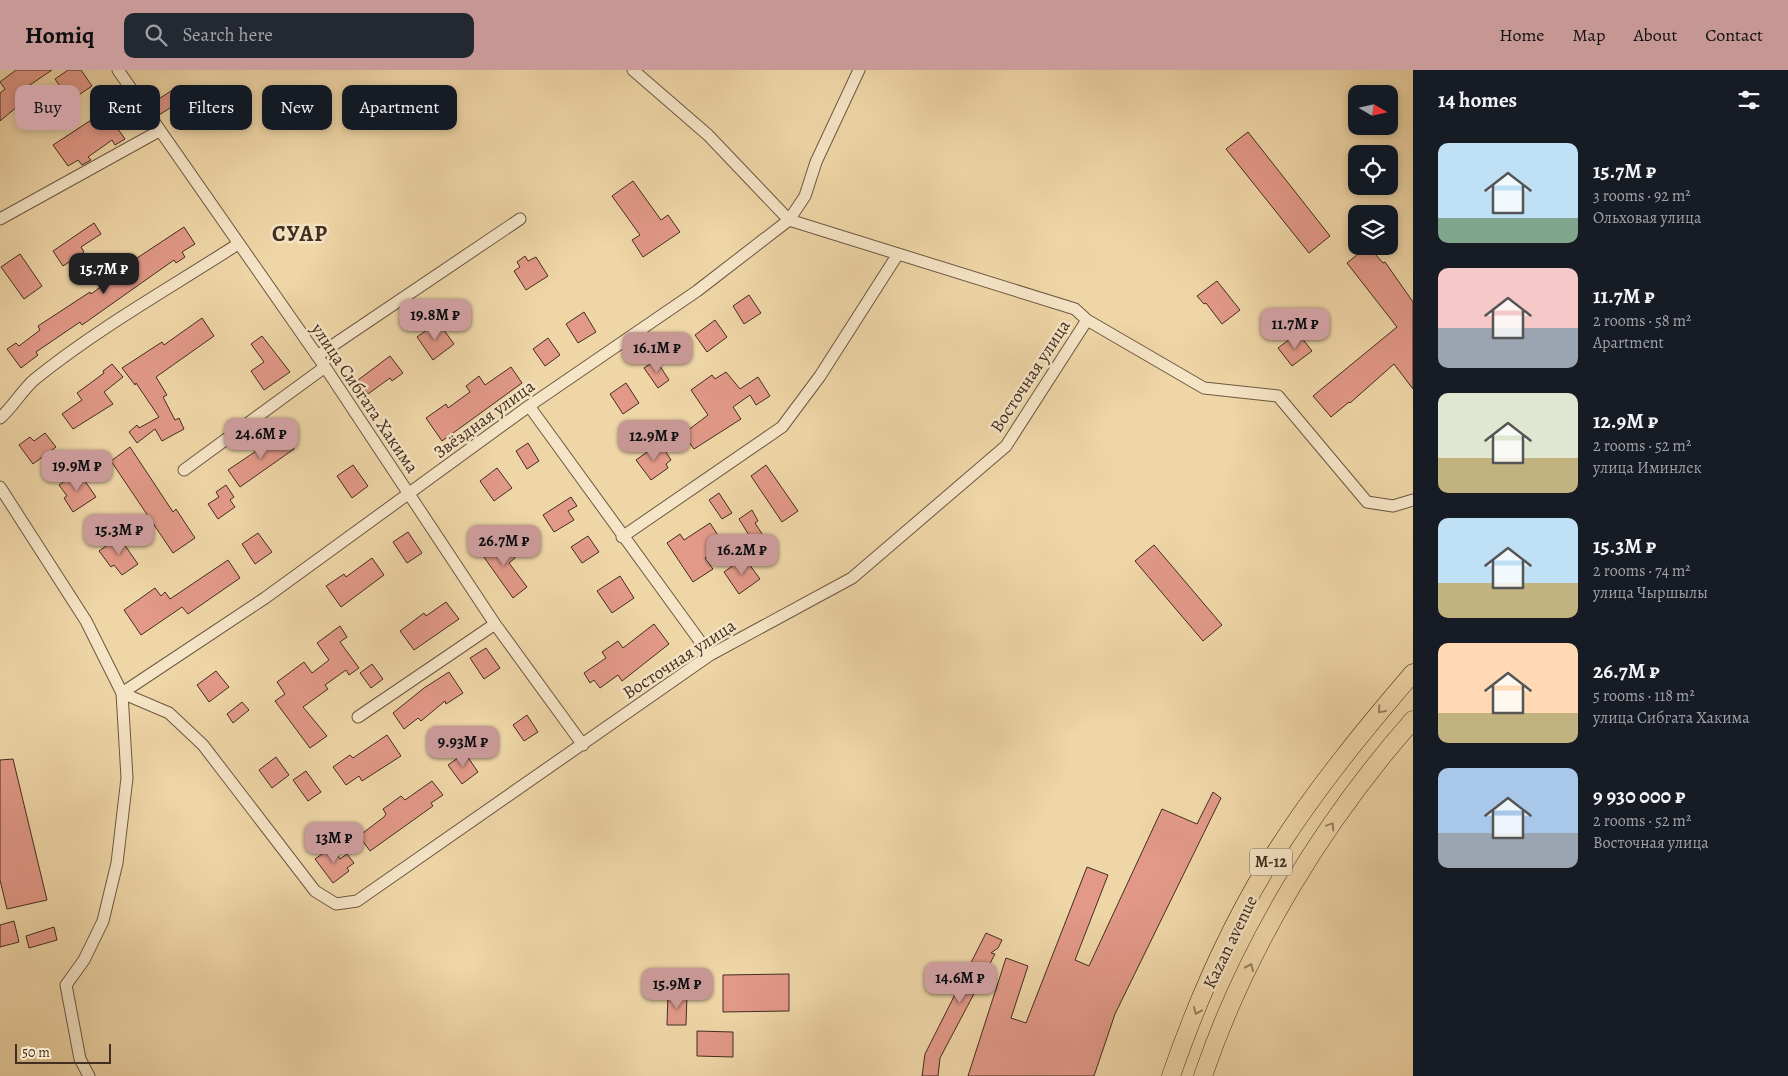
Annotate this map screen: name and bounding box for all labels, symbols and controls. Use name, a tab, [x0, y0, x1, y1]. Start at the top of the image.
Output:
search box	[124, 13, 474, 58]
text: Homiq	[25, 19, 94, 51]
icon: search	[142, 21, 170, 49]
text: Search here	[182, 22, 273, 48]
text: Home	[1499, 23, 1544, 47]
text: Map	[1572, 23, 1605, 47]
text: About	[1633, 23, 1677, 47]
text: Contact	[1705, 23, 1763, 47]
chip: Buy	[15, 85, 80, 130]
chip: Rent	[90, 85, 160, 130]
chip: Filters	[170, 85, 252, 130]
chip: New	[262, 85, 332, 130]
chip: Apartment	[342, 85, 457, 130]
north arrow	[1348, 85, 1398, 135]
map controls	[1348, 85, 1398, 255]
text: 14 homes	[1438, 86, 1517, 114]
icon: filters	[1735, 86, 1763, 114]
button: locate	[1348, 145, 1398, 195]
text: 15.7M ₽	[1593, 157, 1656, 185]
icon: home	[1478, 163, 1538, 223]
text: 3 rooms · 92 m²	[1593, 185, 1691, 207]
button: layers	[1348, 205, 1398, 255]
text: Ольховая улица	[1593, 207, 1701, 229]
district label: СУАР	[272, 219, 328, 249]
pin: 15.7M ₽	[58, 252, 150, 295]
text: 15.7M ₽	[80, 258, 128, 280]
text: 11.7M ₽	[1593, 282, 1655, 310]
icon: home	[1478, 288, 1538, 348]
pin: 19.8M ₽	[389, 298, 481, 341]
text: 19.8M ₽	[410, 304, 460, 326]
pin: 11.7M ₽	[1249, 308, 1341, 350]
text: 2 rooms · 58 m²	[1593, 310, 1691, 332]
text: 11.7M ₽	[1271, 313, 1319, 335]
street label: Восточная улица	[984, 314, 1076, 437]
street label: улица Сибгата Хакима	[305, 317, 425, 478]
pin: 16.1M ₽	[611, 332, 703, 374]
text: Apartment	[1593, 332, 1664, 354]
text: 16.1M ₽	[633, 337, 681, 359]
street label: Звёздная улица	[429, 374, 540, 464]
text: 12.9M ₽	[1593, 407, 1658, 435]
icon: home	[1478, 413, 1538, 473]
pin: 24.6M ₽	[215, 418, 307, 460]
pin: 12.9M ₽	[608, 420, 700, 462]
text: 24.6M ₽	[235, 423, 287, 445]
text: 12.9M ₽	[629, 425, 679, 447]
text: 2 rooms · 52 m²	[1593, 435, 1691, 457]
pin: 19.9M ₽	[31, 450, 123, 492]
text: 19.9M ₽	[52, 455, 102, 477]
text: улица Иминлек	[1593, 457, 1702, 479]
pin: 15.3M ₽	[73, 514, 165, 556]
text: 15.3M ₽	[95, 519, 143, 541]
pin: 26.7M ₽	[458, 524, 550, 567]
text: 26.7M ₽	[479, 530, 529, 552]
text: 15.3M ₽	[1593, 532, 1656, 560]
pin: 16.2M ₽	[696, 534, 788, 576]
icon: home	[1478, 538, 1538, 598]
text: 16.2M ₽	[717, 539, 767, 561]
text: 2 rooms · 74 m²	[1593, 560, 1691, 582]
text: улица Чыршылы	[1593, 582, 1708, 604]
street label: Восточная улица	[618, 613, 741, 705]
text: 26.7M ₽	[1593, 657, 1660, 685]
icon: home	[1478, 663, 1538, 723]
text: 5 rooms · 118 m²	[1593, 685, 1695, 707]
one-way arrow	[1378, 704, 1387, 713]
text: улица Сибгата Хакима	[1593, 707, 1750, 729]
pin: 9.93M ₽	[417, 726, 509, 768]
text: 9.93M ₽	[438, 731, 488, 753]
text: 9 930 000 ₽	[1593, 782, 1685, 810]
icon: home	[1478, 788, 1538, 848]
text: 2 rooms · 52 m²	[1593, 810, 1691, 832]
pin: 13M ₽	[299, 822, 369, 864]
one-way arrow	[1325, 823, 1334, 832]
text: 13M ₽	[316, 827, 352, 849]
text: Восточная улица	[1593, 832, 1709, 854]
road number: М-12	[1250, 849, 1292, 876]
street label: Kazan avenue	[1197, 891, 1263, 993]
pin: 14.6M ₽	[914, 962, 1006, 1004]
one-way arrow	[1243, 963, 1254, 972]
text: 14.6M ₽	[935, 967, 985, 989]
pin: 15.9M ₽	[631, 968, 723, 1010]
text: 15.9M ₽	[653, 973, 701, 995]
one-way arrow	[1192, 1006, 1203, 1015]
scale bar	[15, 1041, 111, 1064]
text: 50 m	[22, 1043, 50, 1062]

